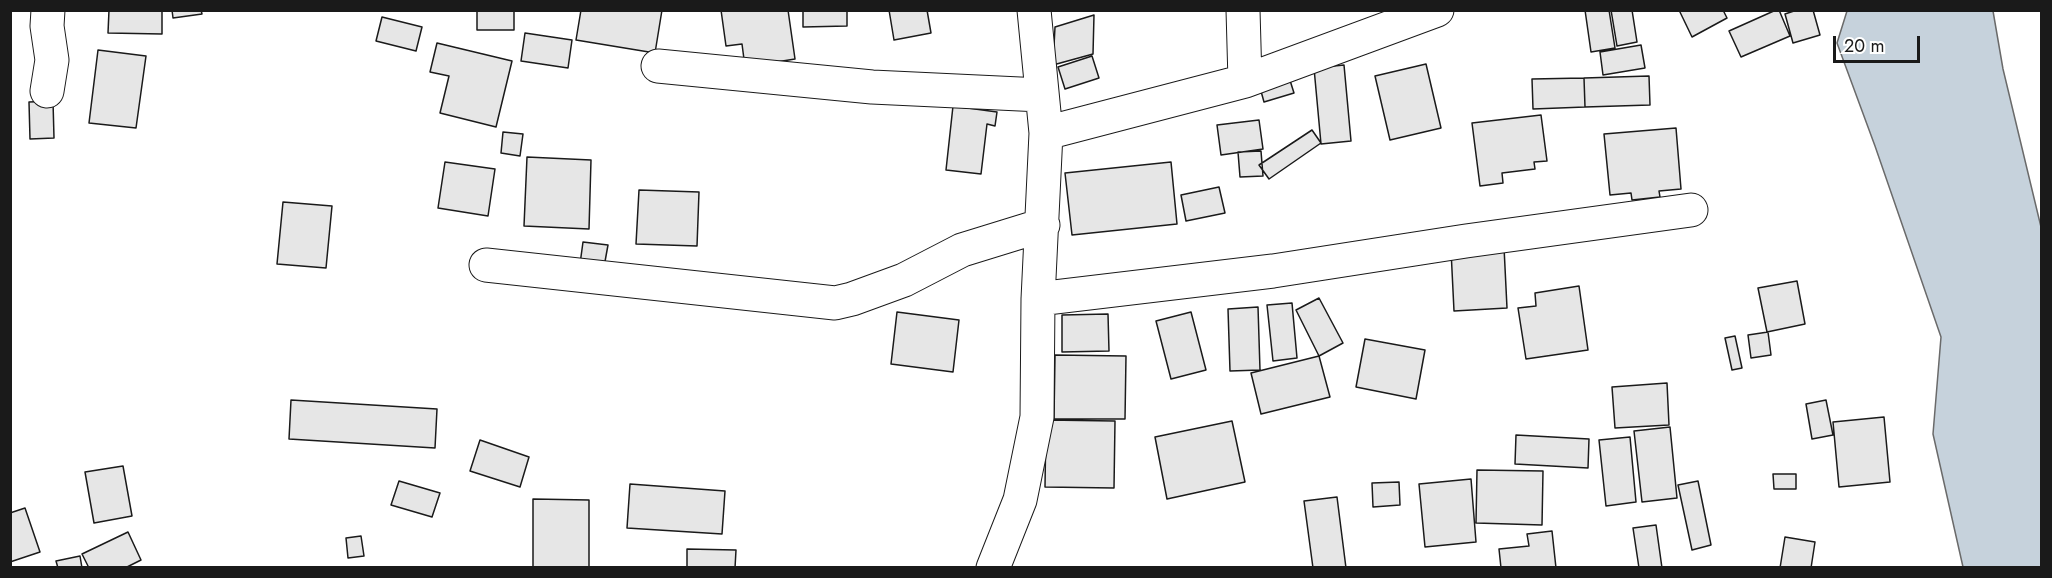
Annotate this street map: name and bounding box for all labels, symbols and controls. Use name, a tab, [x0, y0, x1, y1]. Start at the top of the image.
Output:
scale bar	[1836, 24, 1923, 62]
text: 20 m	[1844, 33, 1884, 59]

